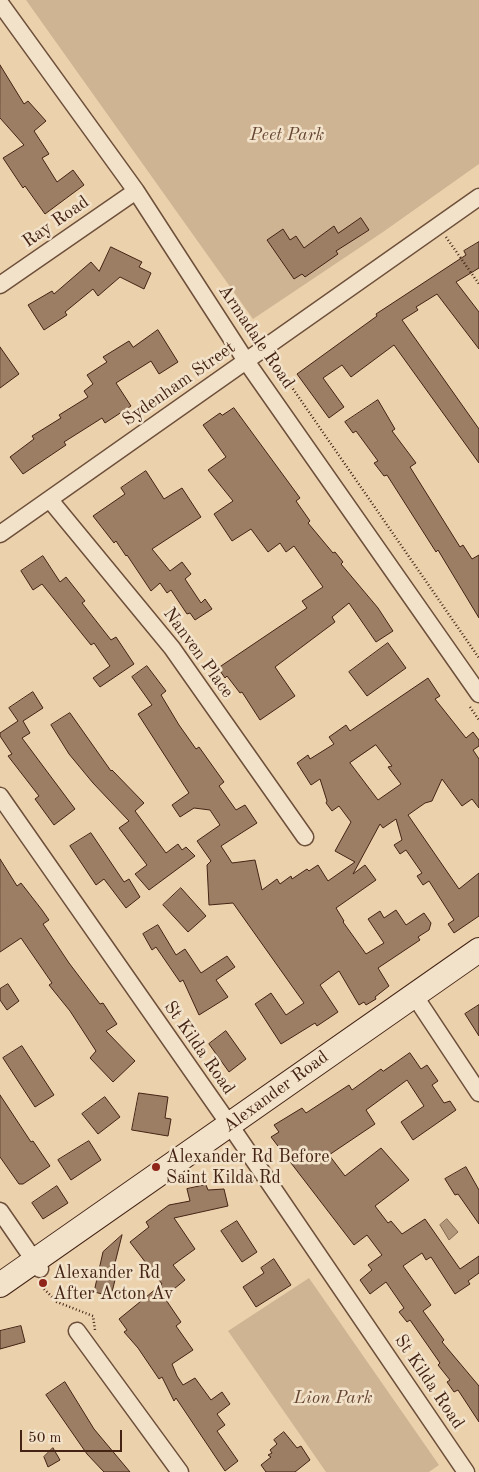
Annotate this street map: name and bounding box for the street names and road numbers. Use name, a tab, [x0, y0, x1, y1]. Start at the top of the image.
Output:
street label: Ray Road	[19, 191, 93, 253]
street label: Armadale Road	[213, 281, 299, 393]
street label: Sydenham Street	[118, 337, 240, 431]
street label: Nanven Place	[158, 604, 238, 702]
street label: St Kilda Road	[159, 997, 239, 1099]
street label: Alexander Road	[219, 1047, 333, 1137]
street label: St Kilda Road	[389, 1331, 469, 1433]

